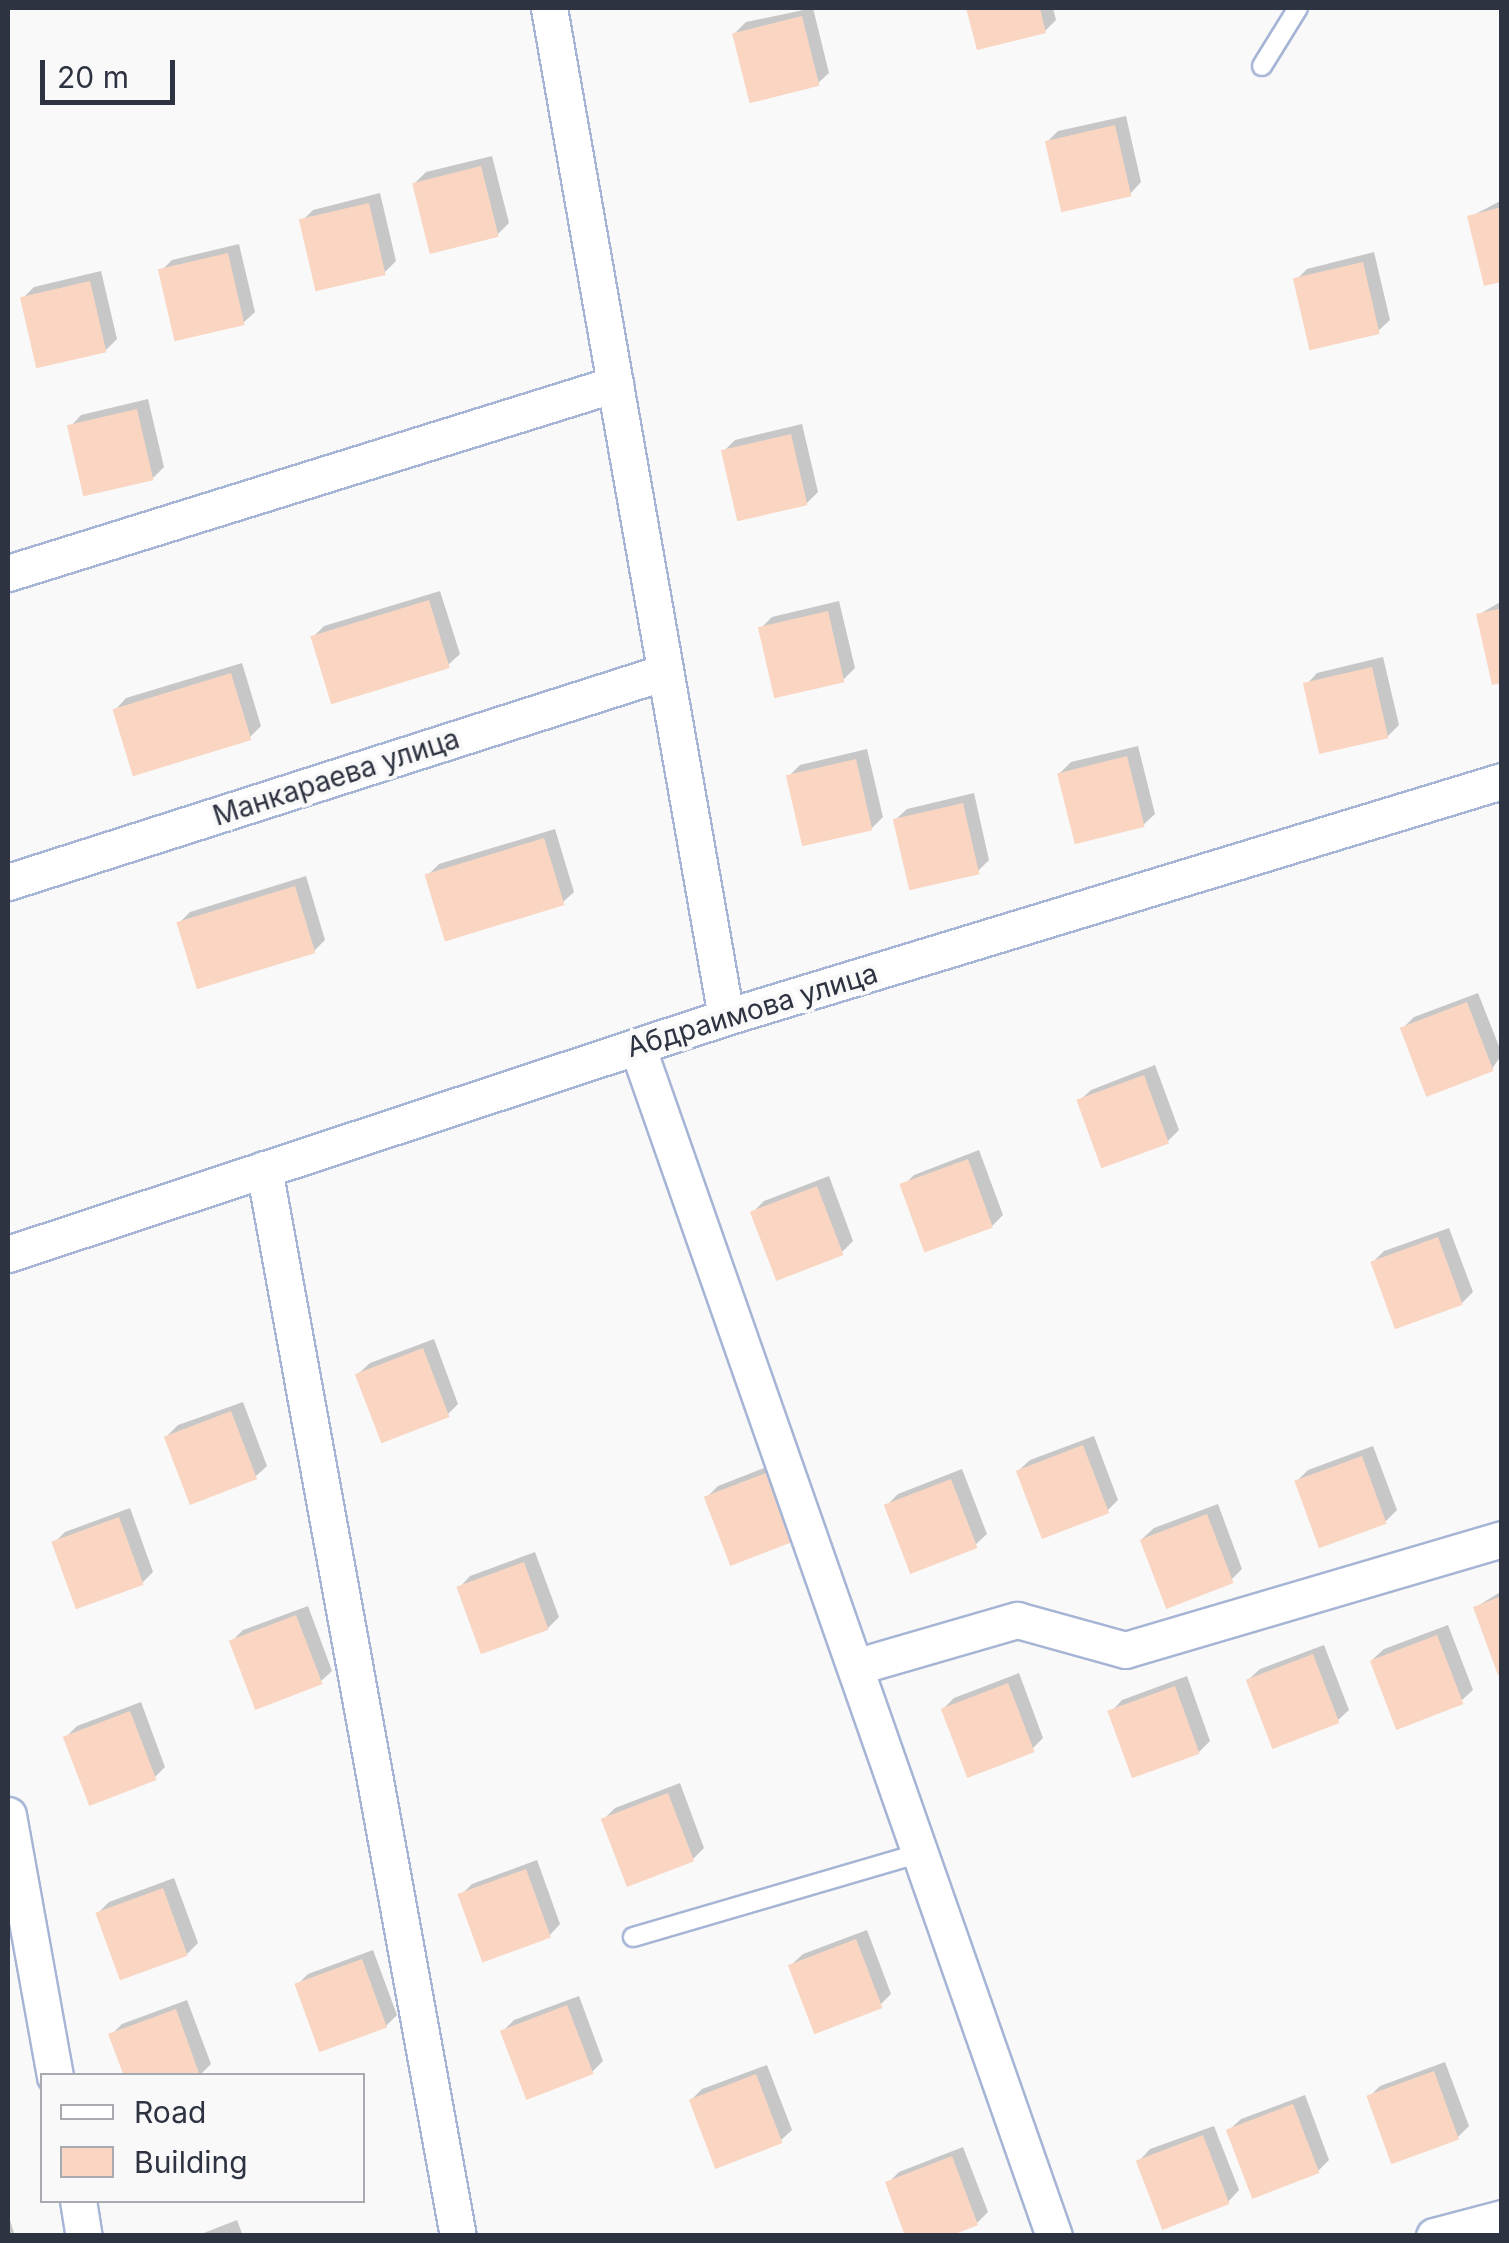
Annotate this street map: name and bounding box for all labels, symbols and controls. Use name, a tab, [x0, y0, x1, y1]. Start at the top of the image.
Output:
scale bar	[45, 40, 180, 102]
text: 20 m	[57, 59, 129, 95]
street label: Манкараева улица	[209, 721, 463, 833]
street label: Абдраимова улица	[623, 956, 881, 1064]
legend	[40, 2073, 365, 2203]
text: Road	[134, 2094, 206, 2130]
text: Building	[134, 2144, 248, 2180]

